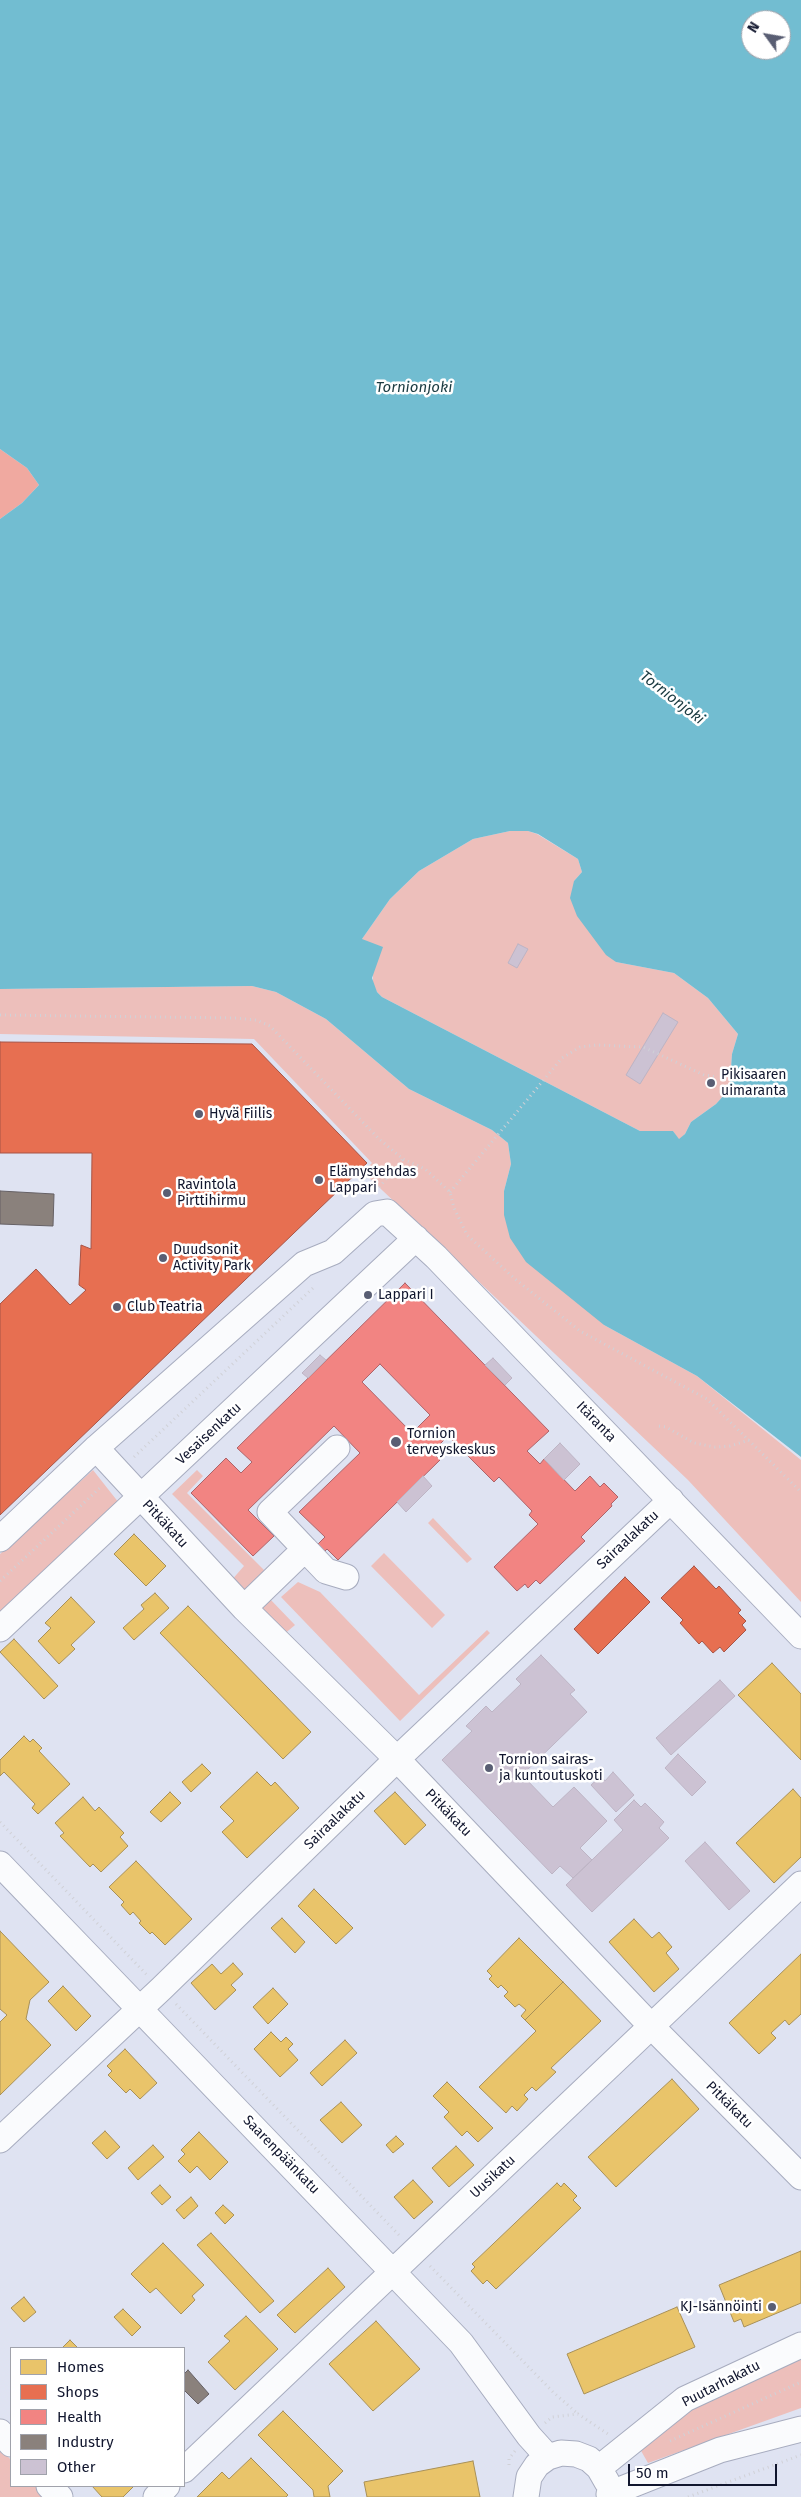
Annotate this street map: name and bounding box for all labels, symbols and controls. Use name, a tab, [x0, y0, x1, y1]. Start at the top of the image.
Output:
north arrow	[741, 10, 791, 60]
text: N	[744, 19, 763, 36]
water label: Tornionjoki	[376, 379, 452, 397]
water label: Tornionjoki	[636, 667, 708, 729]
place label: Pikisaaren uimaranta	[721, 1067, 787, 1100]
marker: Pikisaaren uimaranta	[705, 1077, 717, 1089]
place label: Hyvä Fiilis	[209, 1106, 272, 1122]
marker: Hyvä Fiilis	[193, 1108, 205, 1120]
place label: Elämystehdas Lappari	[329, 1164, 416, 1196]
marker: Elämystehdas Lappari	[313, 1174, 325, 1186]
place label: Ravintola Pirttihirmu	[177, 1177, 246, 1210]
marker: Ravintola Pirttihirmu	[161, 1187, 173, 1199]
place label: Duudsonit Activity Park	[173, 1242, 251, 1274]
marker: Duudsonit Activity Park	[157, 1252, 169, 1264]
place label: Lappari I	[378, 1287, 434, 1303]
marker: Lappari I	[362, 1289, 374, 1301]
place label: Club Teatria	[127, 1299, 203, 1315]
marker: Club Teatria	[111, 1301, 123, 1313]
street label: Itäranta	[573, 1398, 619, 1446]
street label: Vesaisenkatu	[173, 1399, 245, 1469]
place label: Tornion terveyskeskus	[407, 1426, 496, 1458]
marker: Tornion terveyskeskus	[389, 1435, 403, 1449]
street label: Pitkäkatu	[139, 1497, 191, 1551]
street label: Sairaalakatu	[594, 1507, 662, 1573]
place label: Tornion sairas- ja kuntoutuskoti	[499, 1752, 603, 1784]
marker: Tornion sairas- ja kuntoutuskoti	[483, 1762, 495, 1774]
street label: Pitkäkatu	[421, 1786, 475, 1840]
street label: Sairaalakatu	[301, 1787, 369, 1853]
street label: Pitkäkatu	[702, 2078, 756, 2132]
street label: Saarenpäänkatu	[239, 2112, 323, 2198]
street label: Uusikatu	[467, 2152, 519, 2202]
place label: KJ-Isännöinti	[680, 2299, 762, 2315]
marker: KJ-Isännöinti	[766, 2301, 778, 2313]
legend	[10, 2347, 185, 2487]
street label: Puutarhakatu	[679, 2357, 763, 2411]
text: Homes	[57, 2358, 104, 2376]
text: Shops	[57, 2383, 99, 2401]
text: Health	[57, 2408, 102, 2426]
text: Industry	[57, 2433, 114, 2451]
scale bar	[631, 2454, 780, 2486]
text: Other	[57, 2458, 96, 2476]
text: 50 m	[636, 2464, 669, 2482]

